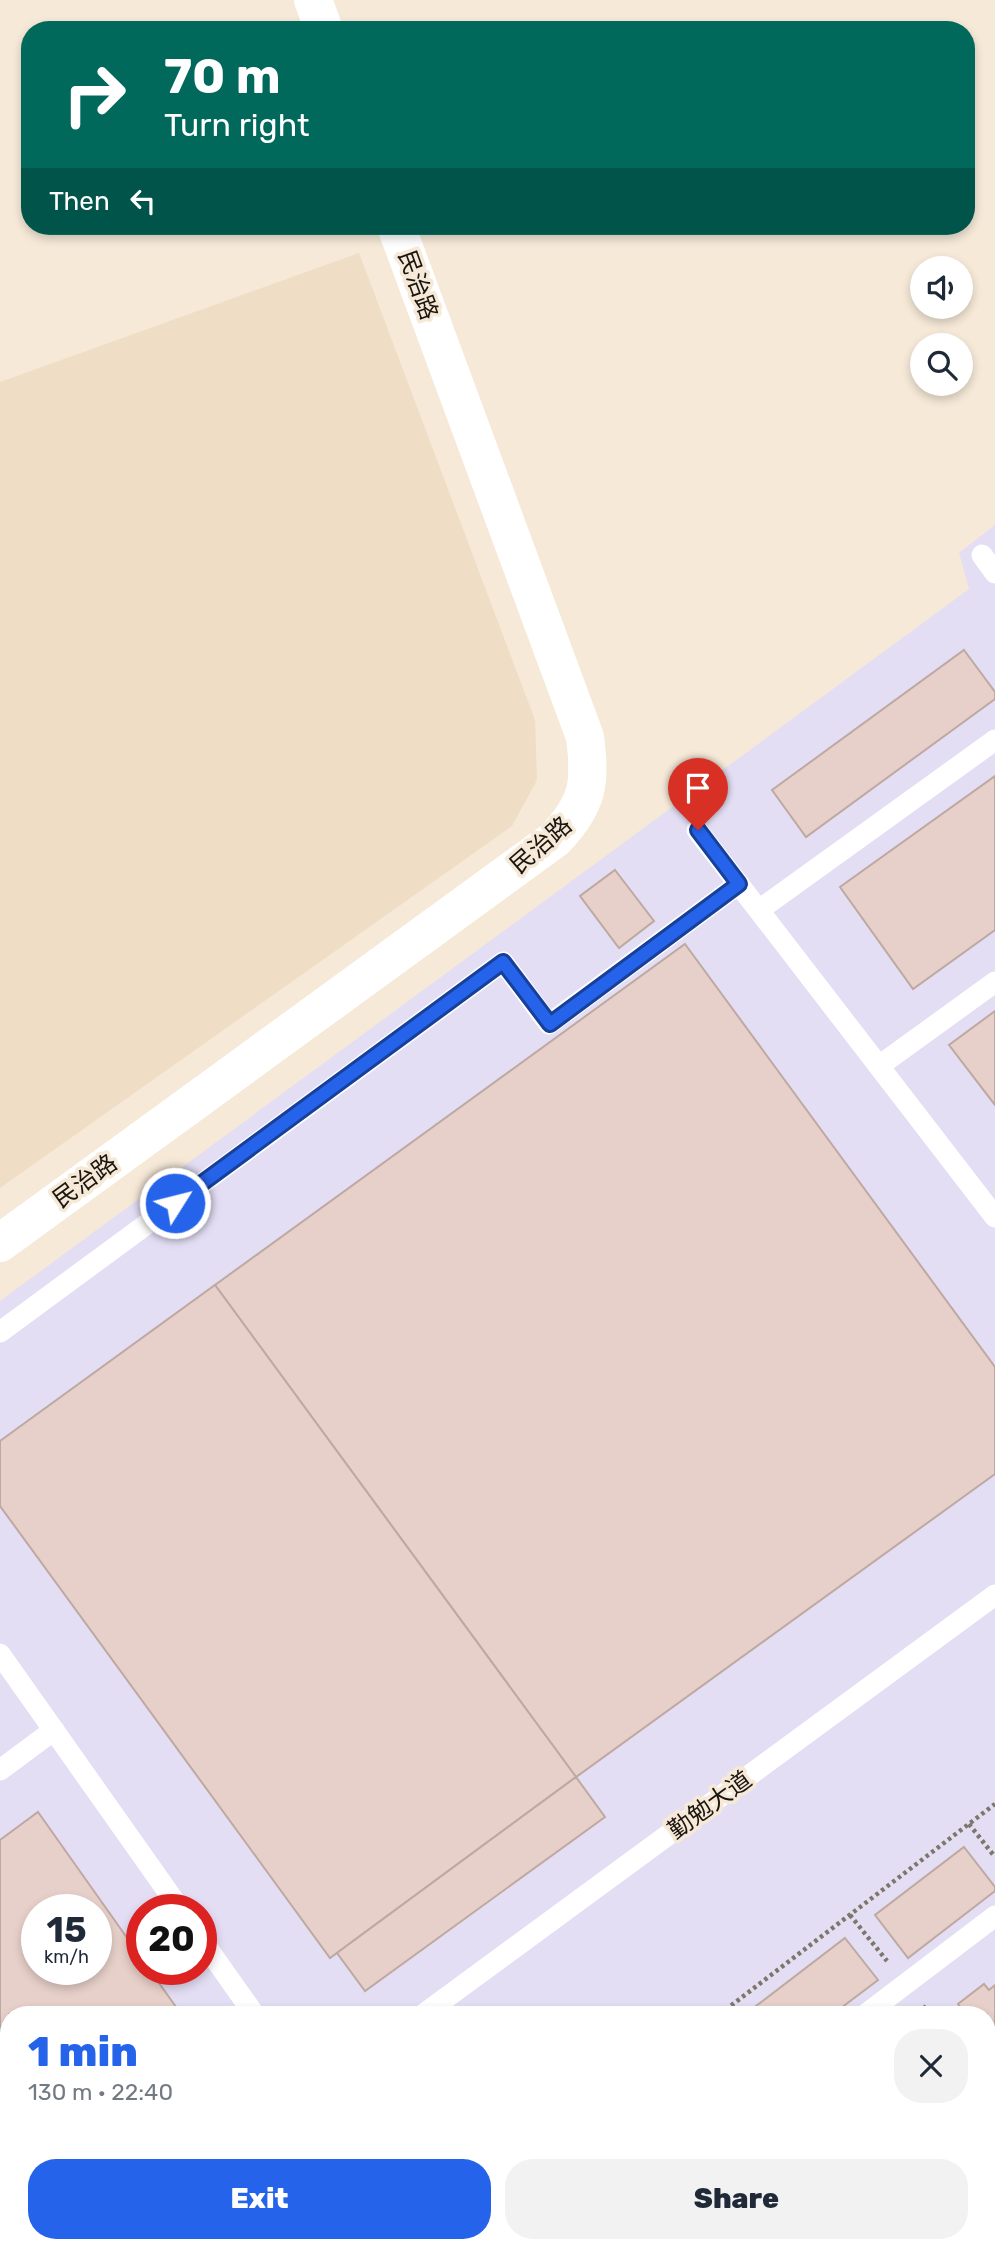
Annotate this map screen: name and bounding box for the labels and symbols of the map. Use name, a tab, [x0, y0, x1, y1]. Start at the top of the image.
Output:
street label: 民治路	[393, 246, 443, 324]
pin	[668, 758, 728, 830]
street label: 民治路	[505, 811, 577, 879]
street label: 民治路	[48, 1149, 122, 1213]
position arrow	[138, 1166, 212, 1240]
street label: 勤勉大道	[663, 1765, 757, 1845]
speed limit sign: 20	[126, 1894, 217, 1985]

